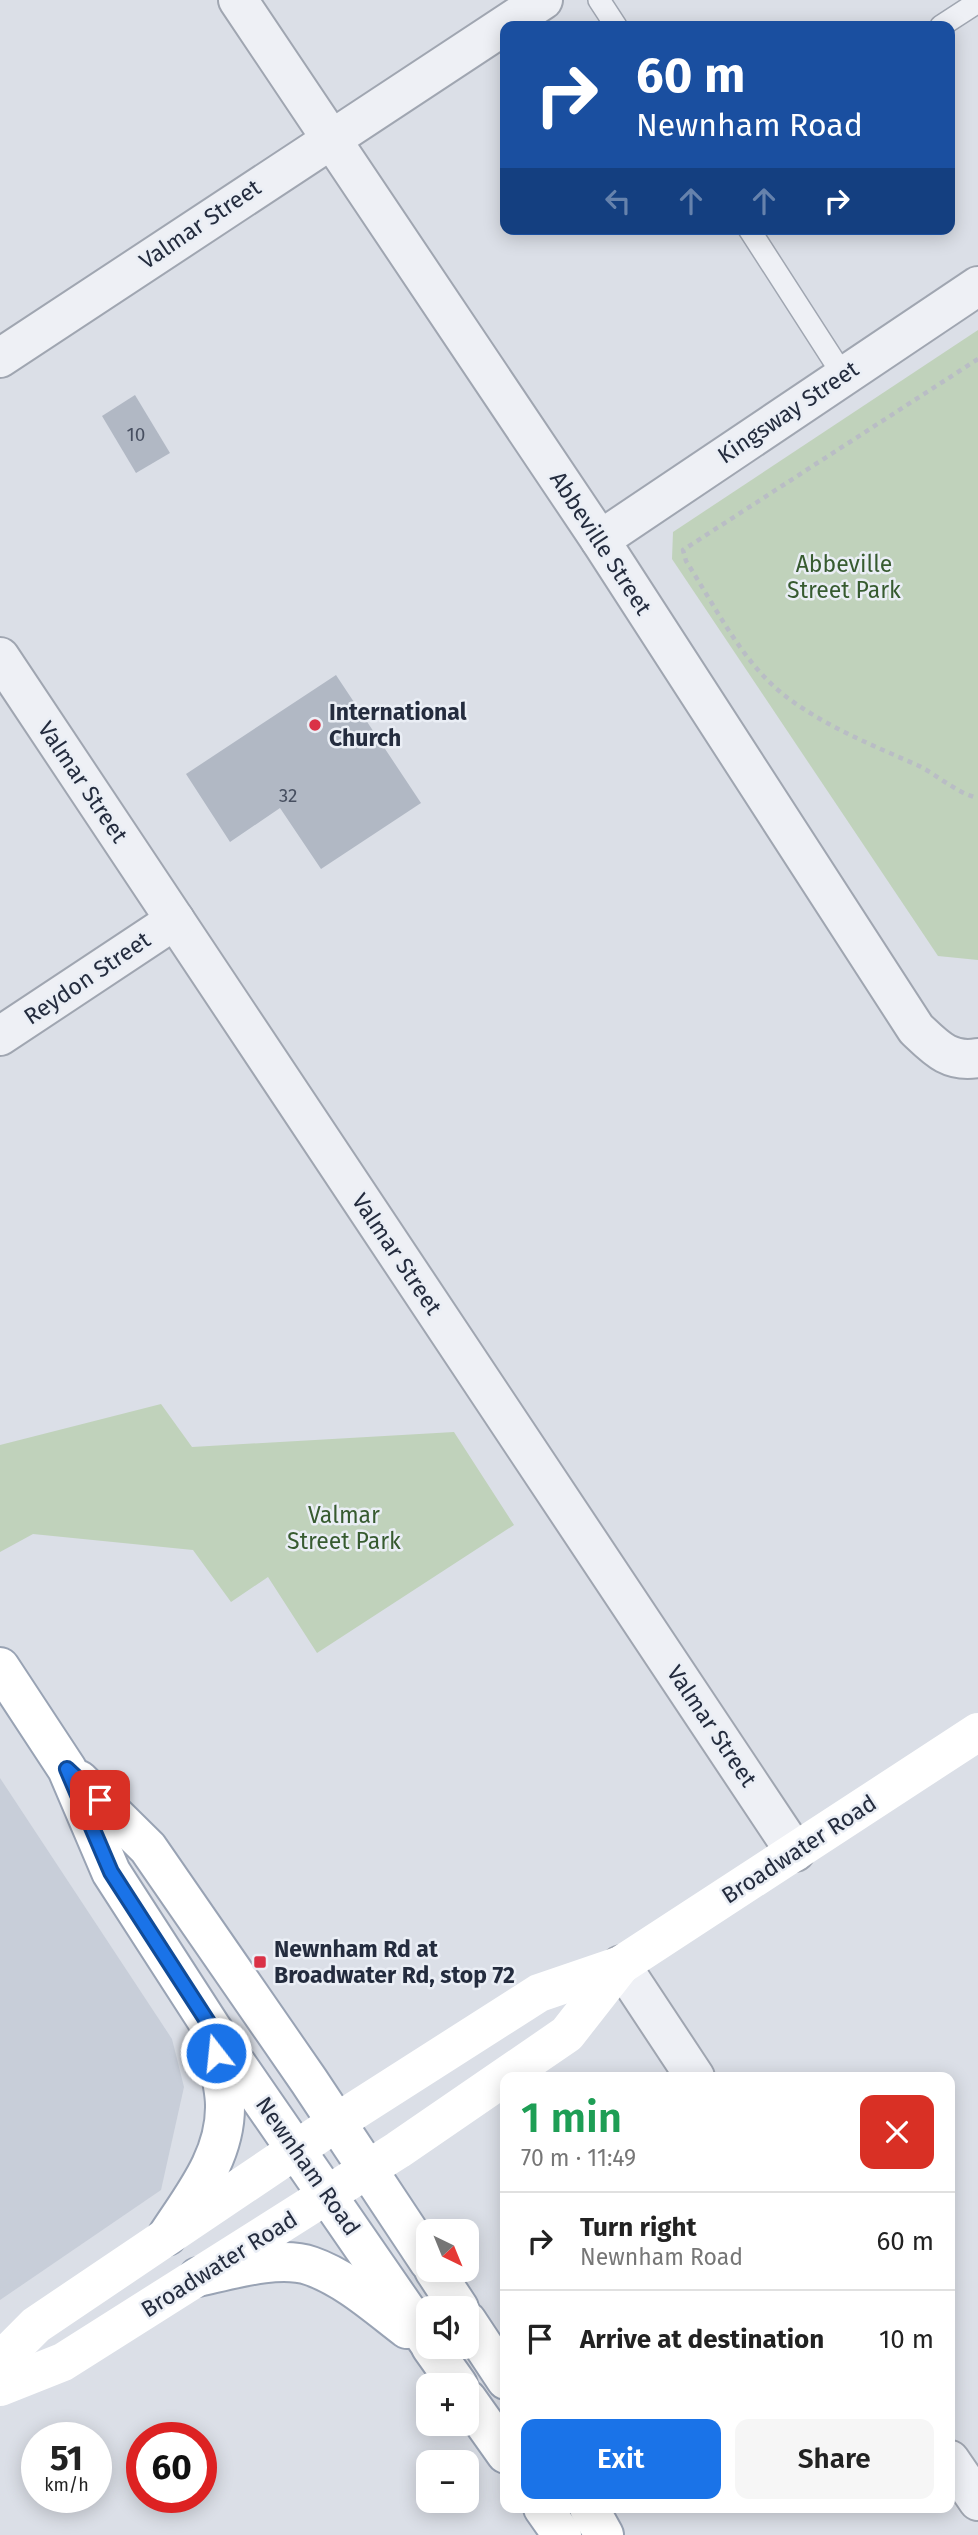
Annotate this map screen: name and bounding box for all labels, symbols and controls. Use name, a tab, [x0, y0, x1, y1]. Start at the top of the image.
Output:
text: 60 m	[636, 46, 745, 105]
icon: right	[521, 49, 612, 140]
text: Newnham Road	[636, 106, 863, 144]
street label: Valmar Street	[134, 173, 267, 275]
icon: left	[599, 182, 637, 220]
icon: ahead	[672, 182, 710, 220]
icon: ahead	[745, 182, 783, 220]
icon: right	[818, 182, 856, 220]
street label: Kingsway Street	[712, 354, 864, 469]
house number: 10	[127, 423, 145, 446]
street label: Abbeville Street	[544, 466, 658, 620]
park label: Abbeville Street Park	[787, 550, 901, 604]
place label: International Church	[329, 698, 467, 752]
street label: Valmar Street	[32, 716, 134, 849]
marker: International Church	[307, 717, 323, 733]
house number: 32	[279, 784, 297, 807]
street label: Reydon Street	[18, 925, 156, 1031]
street label: Valmar Street	[346, 1188, 448, 1321]
park label: Valmar Street Park	[287, 1501, 401, 1555]
street label: Valmar Street	[661, 1660, 763, 1793]
pin	[70, 1770, 130, 1830]
icon: arrive	[81, 1781, 119, 1819]
street label: Broadwater Road	[716, 1789, 882, 1909]
place label: Newnham Rd at Broadwater Rd, stop 72	[274, 1935, 515, 1989]
marker: Newnham Rd at Broadwater Rd, stop 72	[252, 1954, 268, 1970]
position arrow	[179, 2016, 253, 2090]
street label: Newnham Road	[250, 2091, 366, 2241]
text: 1 min	[521, 2093, 622, 2143]
button: close	[860, 2095, 934, 2169]
text: 70 m · 11:49	[521, 2144, 636, 2172]
street label: Broadwater Road	[136, 2205, 302, 2323]
text: Turn right	[580, 2212, 697, 2243]
north arrow	[416, 2219, 480, 2282]
map controls	[416, 2219, 479, 2513]
icon: right	[521, 2222, 559, 2260]
text: 60 m	[876, 2226, 934, 2257]
text: Newnham Road	[580, 2243, 743, 2271]
button: sound	[416, 2296, 479, 2359]
icon: arrive	[521, 2320, 559, 2358]
text: Arrive at destination	[580, 2324, 824, 2355]
text: 10 m	[879, 2324, 934, 2355]
button: +	[416, 2373, 479, 2436]
button: Exit	[521, 2419, 721, 2499]
button: Share	[735, 2419, 934, 2499]
speed limit sign: 60	[126, 2422, 217, 2513]
text: 51	[50, 2437, 83, 2479]
button: −	[416, 2450, 479, 2513]
text: km/h	[44, 2474, 89, 2496]

